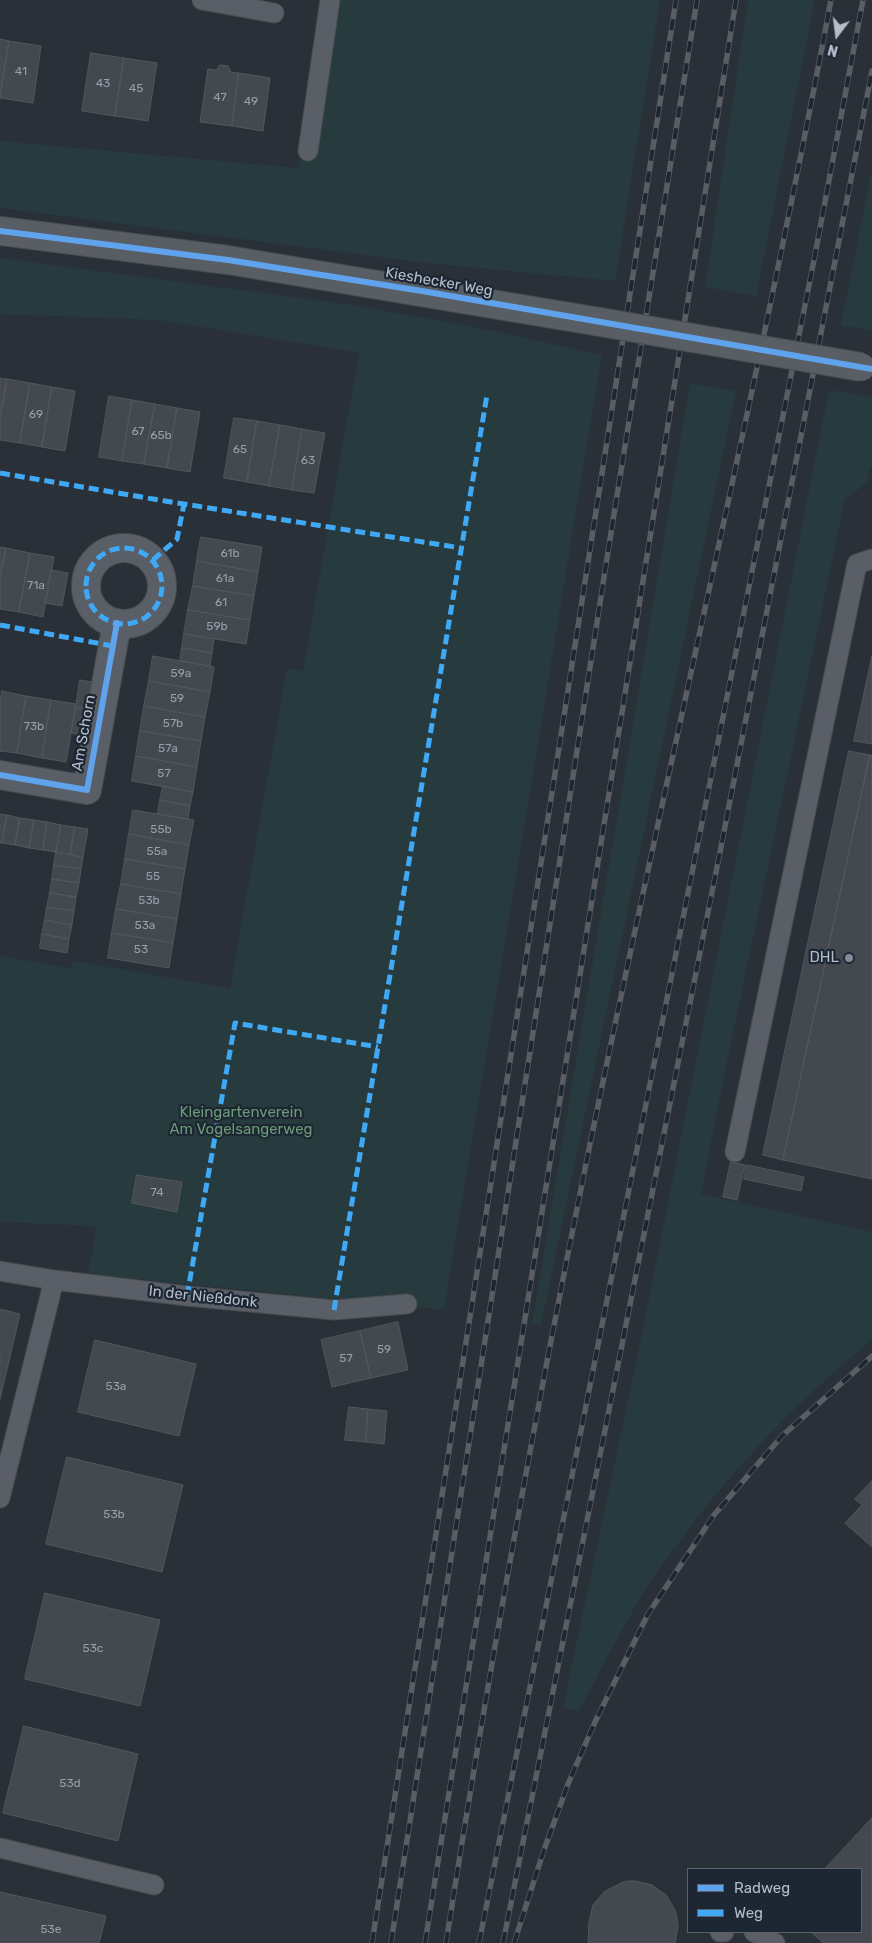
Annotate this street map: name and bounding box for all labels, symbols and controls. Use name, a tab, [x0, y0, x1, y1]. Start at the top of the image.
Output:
north arrow	[812, 10, 862, 60]
text: N	[826, 40, 840, 59]
house number: 41	[15, 65, 27, 79]
house number: 43	[96, 77, 110, 91]
house number: 45	[129, 82, 143, 96]
house number: 47	[213, 91, 227, 105]
house number: 49	[244, 95, 258, 109]
street label: Kieshecker Weg	[384, 264, 494, 300]
house number: 69	[29, 408, 43, 422]
house number: 67	[131, 425, 145, 439]
house number: 65b	[150, 429, 172, 443]
house number: 65	[233, 443, 247, 457]
house number: 63	[301, 454, 315, 468]
house number: 61b	[220, 547, 240, 561]
house number: 61a	[216, 572, 234, 586]
house number: 71a	[27, 579, 45, 593]
house number: 61	[215, 596, 227, 610]
house number: 59b	[206, 620, 228, 634]
house number: 59a	[171, 667, 191, 681]
house number: 59	[170, 692, 184, 706]
street label: Am Schorn	[68, 693, 100, 773]
house number: 57b	[163, 717, 183, 731]
house number: 73b	[24, 720, 44, 734]
house number: 57a	[158, 742, 178, 756]
house number: 57	[157, 767, 171, 781]
house number: 55b	[150, 823, 172, 837]
house number: 55a	[147, 845, 167, 859]
house number: 55	[146, 870, 160, 884]
house number: 53b	[138, 894, 160, 908]
house number: 53a	[135, 919, 155, 933]
house number: 53	[134, 943, 148, 957]
place label: DHL	[810, 949, 839, 967]
marker: DHL	[843, 952, 855, 964]
park label: Kleingartenverein Am Vogelsangerweg	[170, 1104, 312, 1139]
house number: 74	[150, 1186, 164, 1200]
street label: In der Nießdonk	[148, 1282, 258, 1312]
house number: 59	[377, 1343, 391, 1357]
house number: 57	[339, 1352, 353, 1366]
house number: 53a	[106, 1380, 126, 1394]
house number: 53b	[103, 1508, 125, 1522]
house number: 53c	[83, 1642, 103, 1656]
house number: 53d	[59, 1777, 81, 1791]
legend	[687, 1868, 862, 1933]
text: Radweg	[734, 1879, 790, 1897]
text: Weg	[734, 1904, 763, 1922]
house number: 53e	[40, 1923, 62, 1937]

